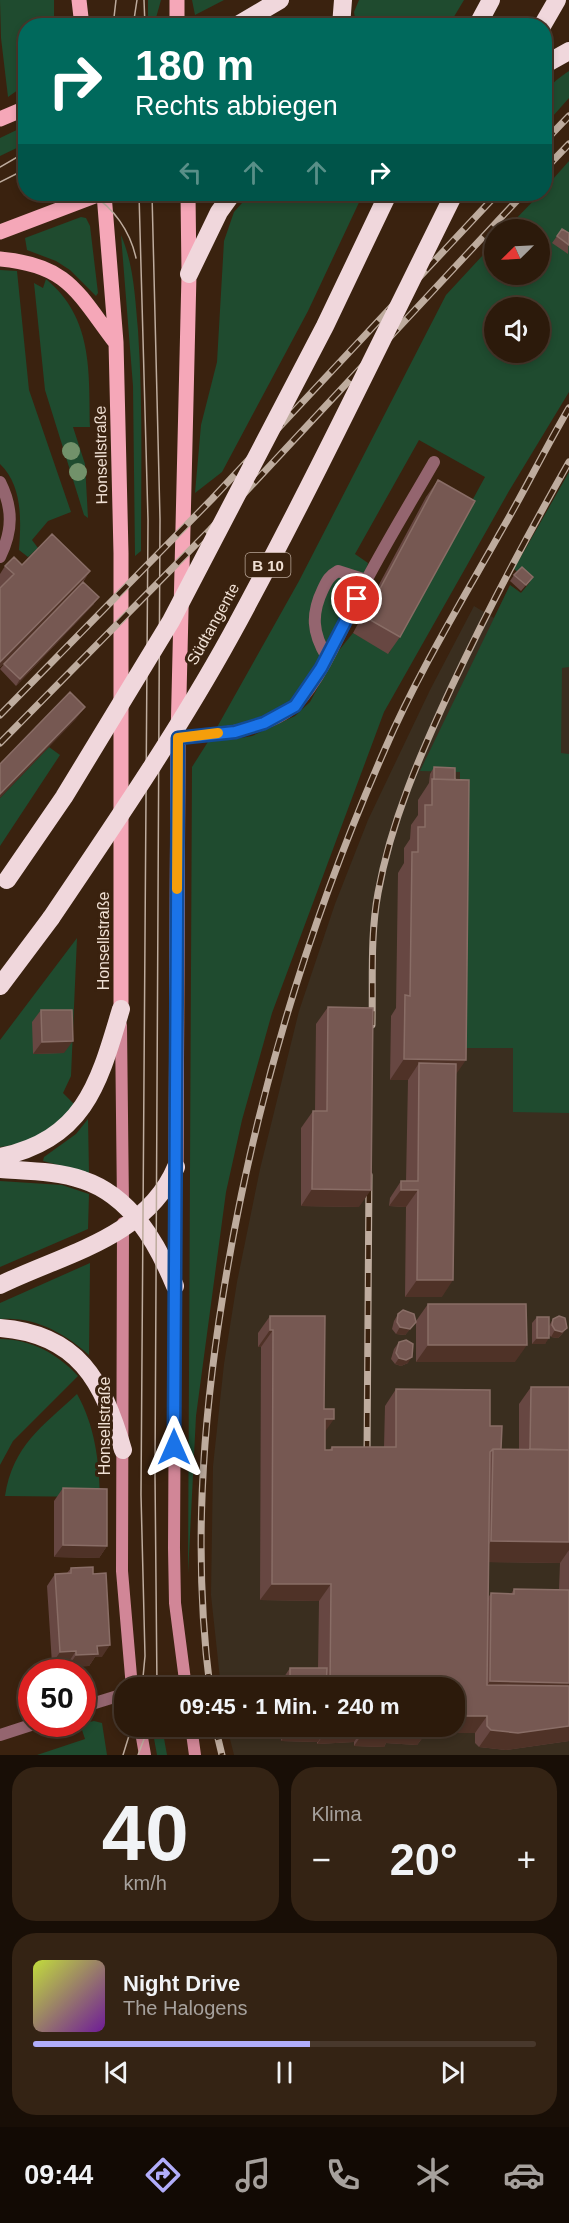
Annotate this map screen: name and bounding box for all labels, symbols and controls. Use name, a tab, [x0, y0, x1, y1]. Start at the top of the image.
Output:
icon: right	[36, 42, 114, 120]
text: 180 m	[135, 42, 254, 89]
text: Rechts abbiegen	[135, 91, 338, 121]
icon: left	[174, 156, 207, 189]
icon: ahead	[237, 156, 270, 189]
icon: ahead	[300, 156, 333, 189]
icon: right	[363, 156, 396, 189]
north arrow	[484, 219, 550, 285]
map controls	[484, 219, 550, 363]
button: sound	[484, 297, 550, 363]
street label: Honsellstraße	[92, 405, 110, 504]
road number: B 10	[246, 553, 290, 577]
pin	[331, 573, 382, 624]
street label: Südtangente	[184, 580, 242, 668]
icon: arrive	[340, 582, 373, 615]
street label: Honsellstraße	[95, 892, 112, 990]
street label: Honsellstraße	[96, 1377, 113, 1475]
position arrow	[142, 1415, 206, 1479]
speed limit sign: 50	[18, 1659, 96, 1737]
text: 09:45 · 1 Min. · 240 m	[179, 1694, 400, 1719]
text: 40	[102, 1789, 189, 1877]
text: Klima	[312, 1803, 362, 1825]
text: 20°	[390, 1834, 458, 1885]
text: −	[312, 1841, 331, 1878]
text: +	[517, 1841, 536, 1878]
text: km/h	[124, 1872, 167, 1894]
text: Night Drive	[123, 1971, 240, 1996]
text: The Halogens	[123, 1997, 248, 2019]
icon: previous	[100, 2056, 133, 2089]
icon: pause	[268, 2056, 301, 2089]
icon: next	[436, 2056, 469, 2089]
icon: directions	[142, 2154, 184, 2196]
icon: music	[232, 2154, 274, 2196]
icon: phone	[322, 2154, 364, 2196]
icon: climate	[412, 2154, 454, 2196]
icon: car	[503, 2154, 545, 2196]
text: 09:44	[24, 2160, 93, 2190]

